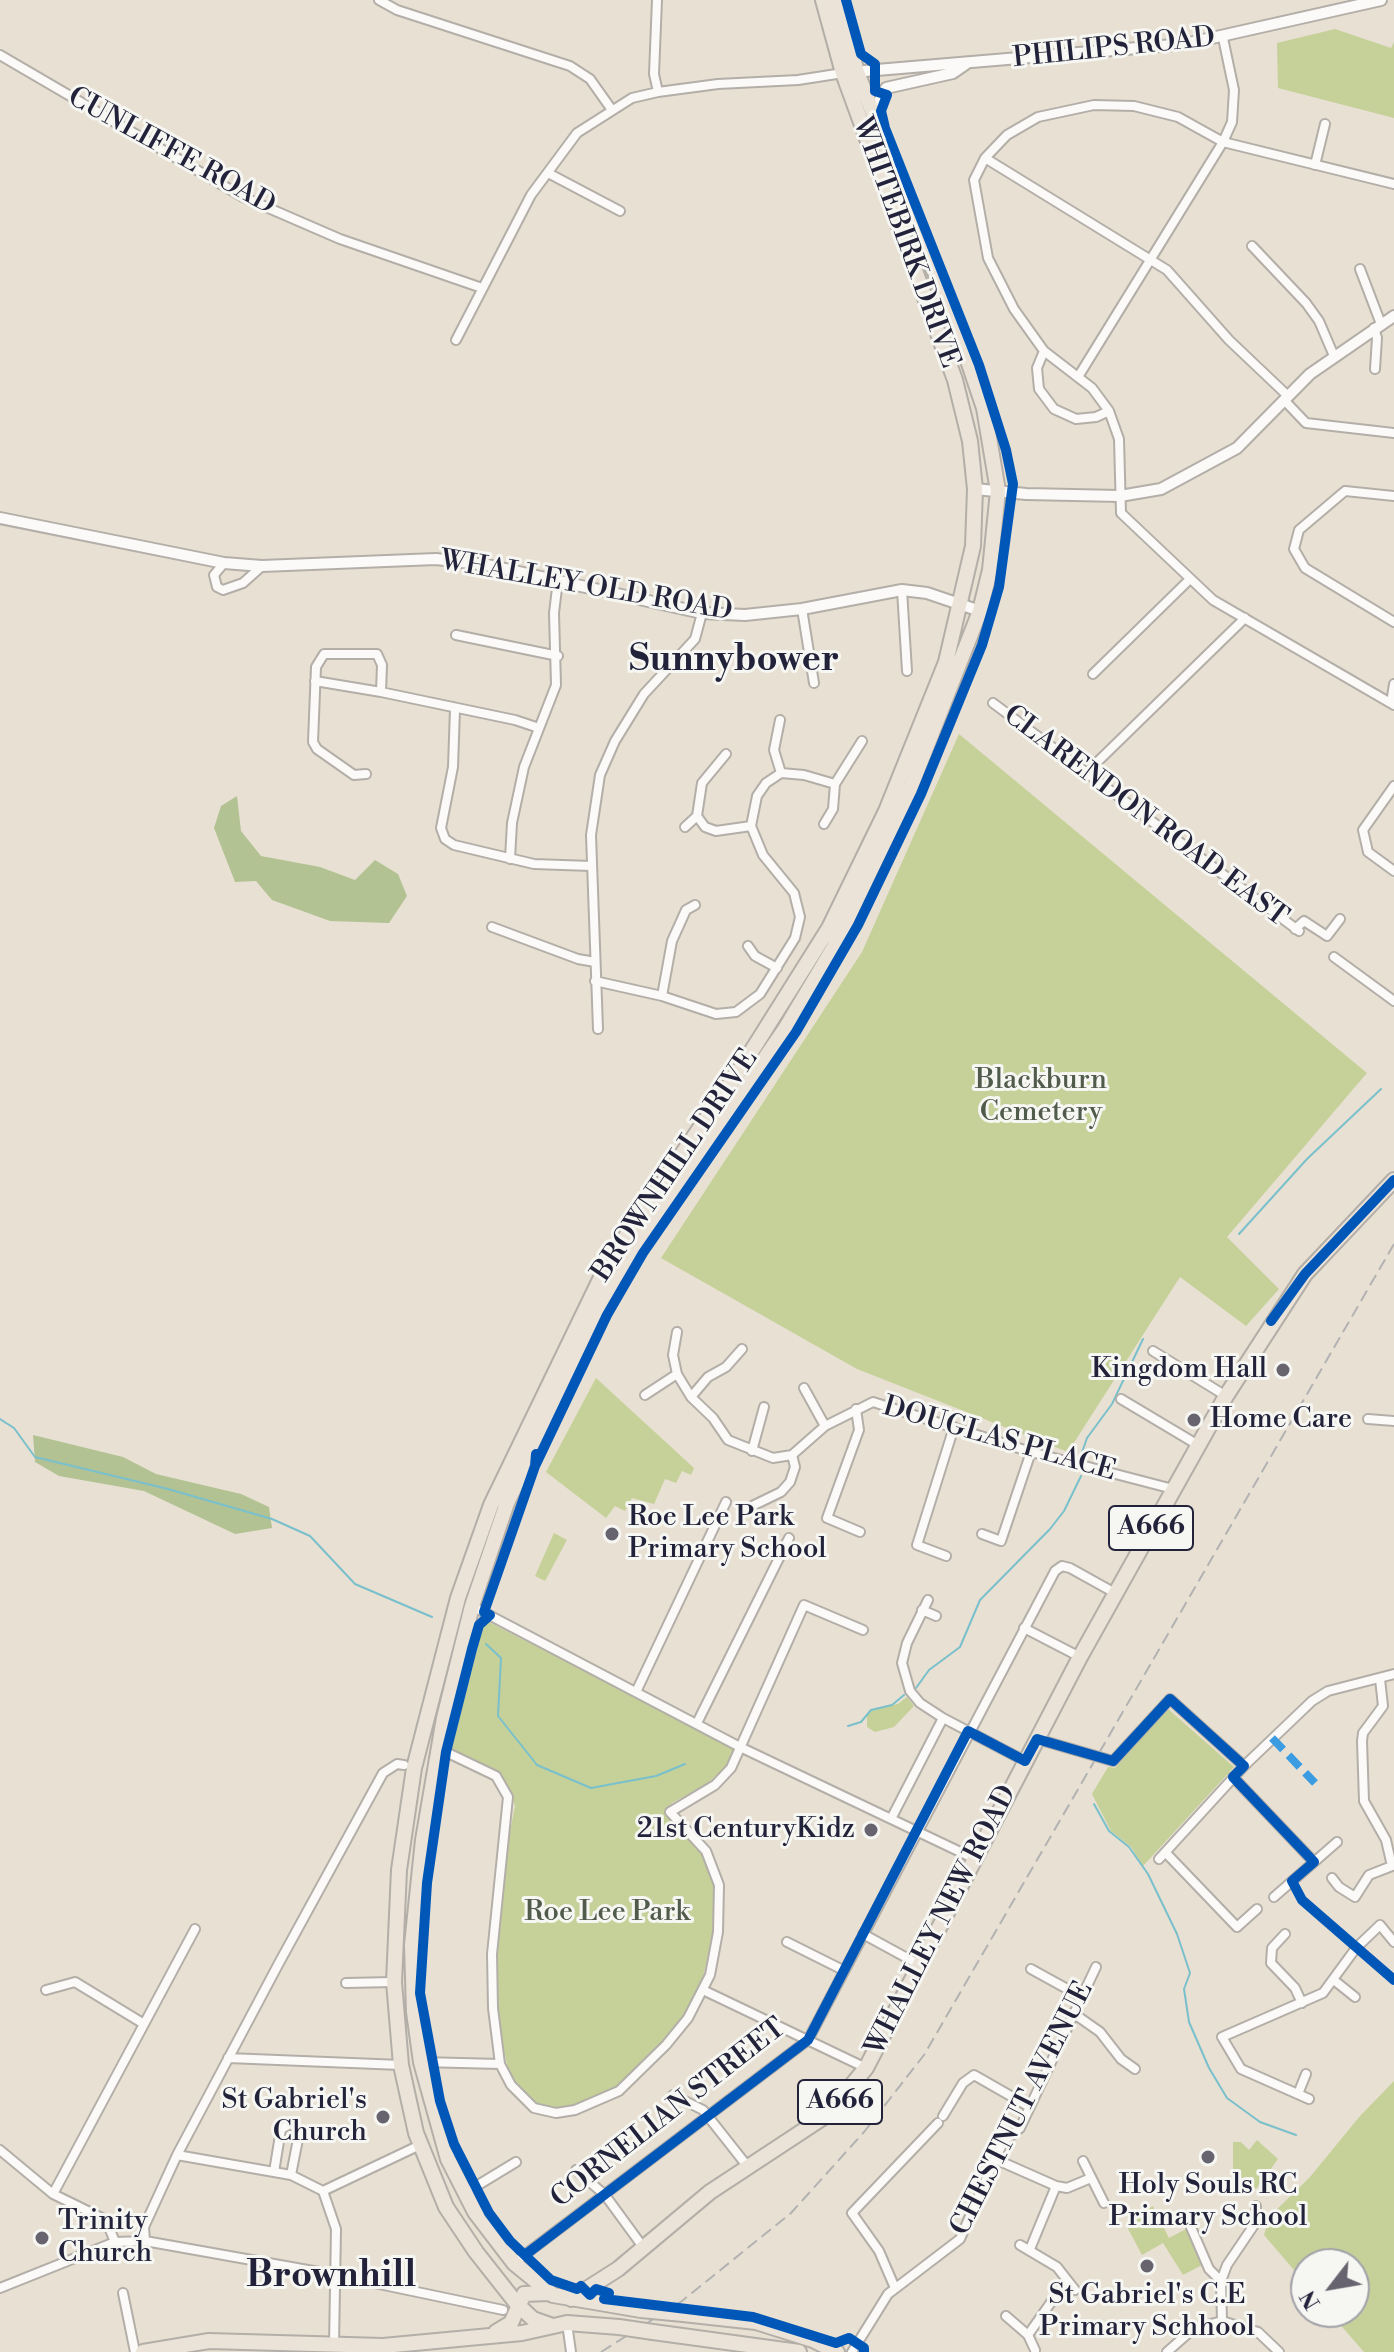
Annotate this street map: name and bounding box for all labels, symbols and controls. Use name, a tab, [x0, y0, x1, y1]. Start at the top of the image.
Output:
street label: PHILIPS ROAD	[1011, 22, 1217, 76]
street label: CUNLIFFE ROAD	[61, 81, 281, 223]
street label: WHITEBIRK DRIVE	[844, 113, 966, 373]
street label: WHALLEY OLD ROAD	[437, 545, 735, 629]
district label: Sunnybower	[629, 639, 839, 683]
street label: CLARENDON ROAD EAST	[996, 699, 1294, 935]
street label: BROWNHILL DRIVE	[586, 1044, 766, 1288]
park label: Blackburn Cemetery	[975, 1064, 1107, 1130]
place label: Kingdom Hall	[1091, 1353, 1267, 1387]
marker: Kingdom Hall	[1274, 1361, 1292, 1379]
street label: DOUGLAS PLACE	[879, 1391, 1119, 1489]
place label: Home Care	[1210, 1403, 1352, 1437]
marker: Home Care	[1185, 1411, 1203, 1429]
place label: Roe Lee Park Primary School	[628, 1501, 827, 1567]
road number: A666	[1109, 1506, 1193, 1550]
marker: Roe Lee Park Primary School	[603, 1525, 621, 1543]
street label: WHALLEY NEW ROAD	[859, 1780, 1025, 2062]
place label: 21st CenturyKidz	[637, 1813, 855, 1847]
marker: 21st CenturyKidz	[862, 1821, 880, 1839]
park label: Roe Lee Park	[524, 1896, 690, 1930]
street label: CHESTNUT AVENUE	[944, 1977, 1102, 2241]
street label: CORNELIAN STREET	[545, 2012, 793, 2216]
road number: A666	[798, 2080, 882, 2124]
place label: St Gabriel's Church	[222, 2084, 367, 2150]
marker: St Gabriel's Church	[374, 2108, 392, 2126]
marker: Holy Souls RC Primary School	[1199, 2148, 1217, 2166]
place label: Holy Souls RC Primary School	[1109, 2169, 1307, 2235]
place label: Trinity Church	[58, 2205, 152, 2271]
marker: Trinity Church	[33, 2229, 51, 2247]
north arrow	[1290, 2248, 1370, 2328]
district label: Brownhill	[246, 2255, 416, 2299]
marker: St Gabriel's C.E Primary Schhool	[1138, 2257, 1156, 2275]
place label: St Gabriel's C.E Primary Schhool	[1039, 2279, 1255, 2345]
text: N	[1295, 2285, 1327, 2314]

